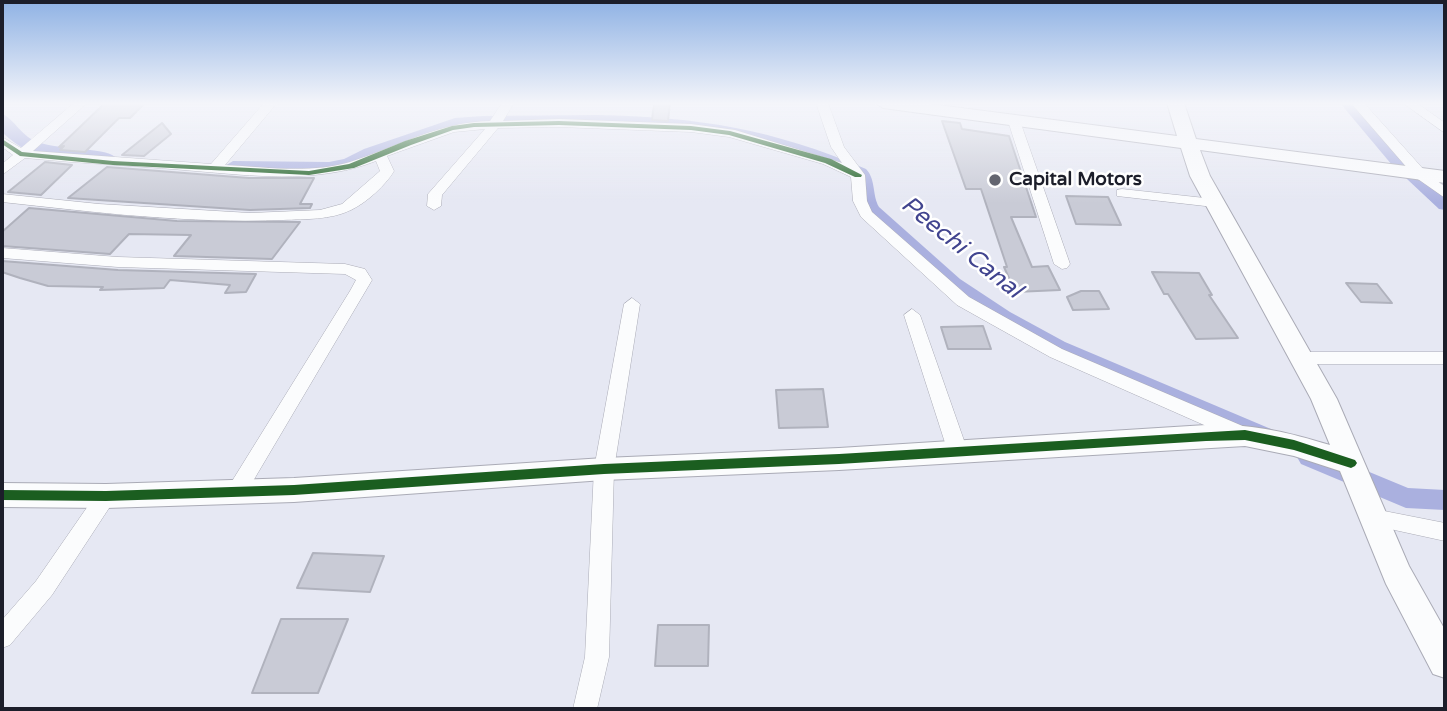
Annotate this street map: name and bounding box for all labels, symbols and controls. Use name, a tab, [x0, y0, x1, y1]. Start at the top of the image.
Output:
place label: Capital Motors	[1009, 169, 1142, 191]
marker: Capital Motors	[987, 172, 1003, 188]
water label: Peechi Canal	[895, 191, 1027, 305]

